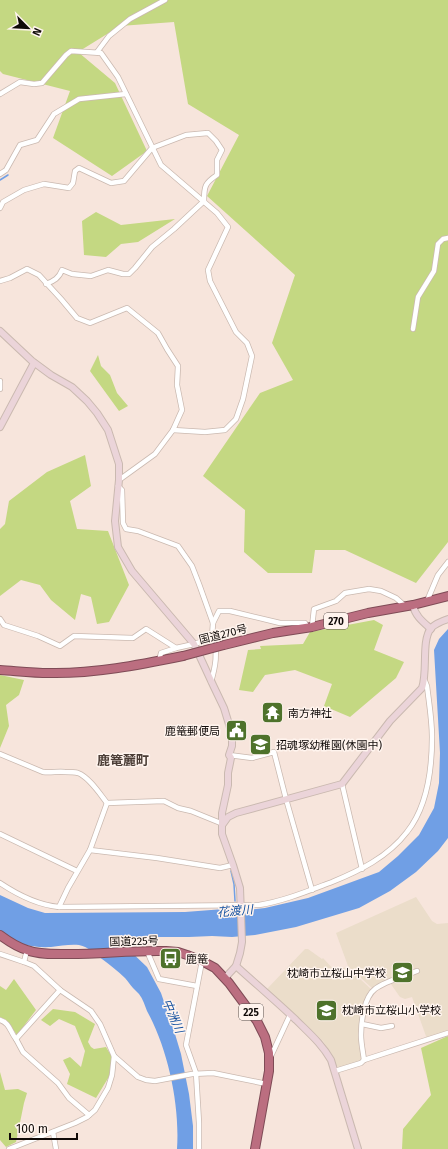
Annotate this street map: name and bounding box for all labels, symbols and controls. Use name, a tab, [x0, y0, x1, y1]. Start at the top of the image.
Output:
north arrow	[8, 8, 48, 48]
text: N	[29, 26, 44, 38]
road number: 270	[324, 613, 348, 629]
street label: 国道270号	[198, 622, 249, 647]
temple icon: 南方神社	[260, 700, 286, 726]
place label: 南方神社	[288, 707, 332, 720]
public building icon: 鹿篭郵便局	[223, 718, 249, 744]
place label: 鹿篭郵便局	[165, 725, 220, 738]
school or university icon: 招魂塚幼稚園(休園中)	[247, 732, 273, 758]
place label: 招魂塚幼稚園(休園中)	[276, 739, 383, 752]
district label: 鹿篭麓町	[97, 753, 149, 768]
water label: 花渡川	[216, 902, 256, 920]
street label: 国道225号	[109, 934, 159, 949]
bus stop icon: 鹿篭	[158, 946, 184, 972]
place label: 鹿篭	[186, 953, 208, 966]
school or university icon: 枕崎市立桜山中学校	[389, 960, 415, 986]
place label: 枕崎市立桜山中学校	[287, 967, 386, 980]
water label: 中洲川	[160, 997, 187, 1037]
school or university icon: 枕崎市立桜山小学校	[313, 997, 339, 1023]
road number: 225	[239, 1004, 263, 1020]
place label: 枕崎市立桜山小学校	[342, 1004, 441, 1017]
scale bar	[10, 1115, 77, 1141]
text: 100 m	[16, 1122, 48, 1136]

